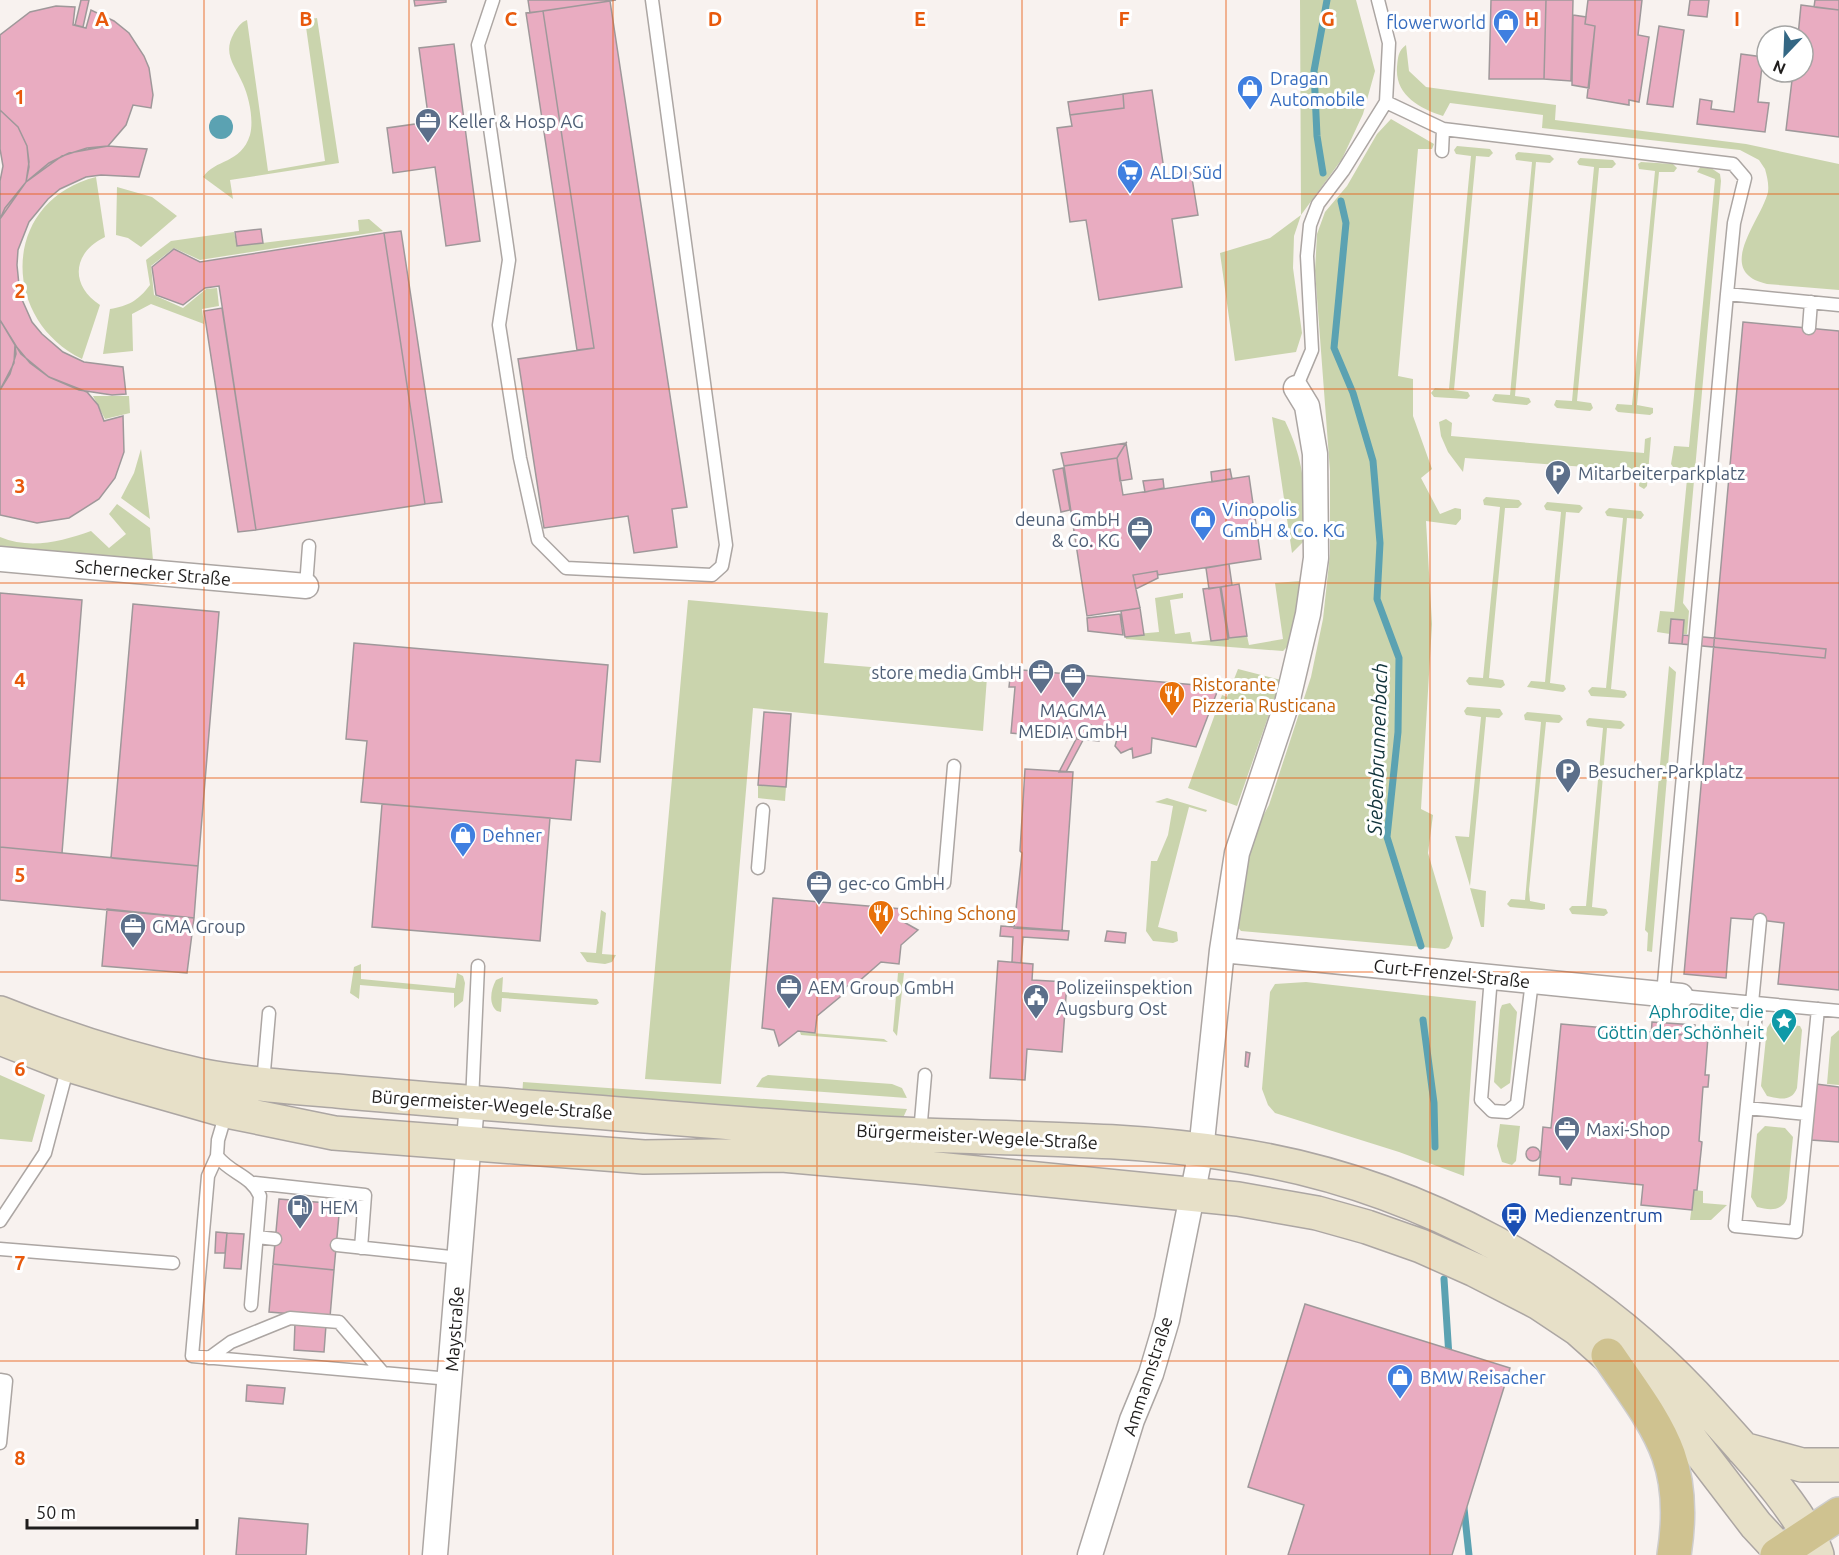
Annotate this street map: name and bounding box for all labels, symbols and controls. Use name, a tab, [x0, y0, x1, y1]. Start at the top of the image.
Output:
text: A	[95, 7, 109, 30]
text: B	[299, 7, 313, 30]
text: C	[505, 7, 518, 30]
text: D	[708, 7, 722, 30]
text: E	[914, 7, 926, 30]
text: F	[1118, 7, 1130, 30]
text: G	[1321, 7, 1335, 30]
shop icon: flowerworld	[1491, 7, 1521, 45]
text: H	[1525, 7, 1539, 30]
text: I	[1734, 7, 1740, 30]
place label: flowerworld	[1386, 12, 1486, 32]
north arrow	[1755, 24, 1815, 84]
text: N	[1770, 57, 1788, 78]
place label: Dragan Automobile	[1270, 68, 1365, 109]
shop icon: Dragan Automobile	[1235, 73, 1265, 111]
text: 1	[14, 85, 26, 108]
office icon: Keller & Hosp AG	[413, 106, 443, 144]
place label: Keller & Hosp AG	[448, 111, 584, 131]
supermarket icon: ALDI Süd	[1115, 157, 1145, 195]
place label: ALDI Süd	[1150, 162, 1223, 182]
text: 2	[14, 279, 26, 302]
parking icon: Mitarbeiterparkplatz	[1543, 458, 1573, 496]
place label: Mitarbeiterparkplatz	[1578, 463, 1745, 483]
text: 3	[14, 474, 26, 497]
place label: Vinopolis GmbH & Co. KG	[1222, 499, 1345, 540]
shop icon: Vinopolis GmbH & Co. KG	[1188, 504, 1218, 542]
place label: deuna GmbH & Co. KG	[1015, 509, 1120, 550]
office icon: deuna GmbH & Co. KG	[1125, 514, 1155, 552]
street label: Schernecker Straße	[74, 555, 232, 589]
office icon: store media GmbH	[1026, 657, 1056, 695]
office icon: MAGMA MEDIA GmbH	[1058, 661, 1088, 699]
place label: store media GmbH	[871, 662, 1022, 682]
water label: Siebenbrunnenbach	[1362, 662, 1392, 837]
text: 4	[14, 668, 26, 691]
place label: Ristorante Pizzeria Rusticana	[1192, 674, 1336, 715]
restaurant icon: Ristorante Pizzeria Rusticana	[1157, 679, 1187, 717]
place label: MAGMA MEDIA GmbH	[1018, 700, 1128, 741]
parking icon: Besucher-Parkplatz	[1553, 756, 1583, 794]
place label: Besucher-Parkplatz	[1588, 761, 1743, 781]
shop icon: Dehner	[448, 820, 478, 858]
place label: Dehner	[482, 825, 542, 845]
text: 5	[14, 863, 26, 886]
office icon: gec-co GmbH	[804, 868, 834, 906]
place label: gec-co GmbH	[838, 873, 945, 893]
restaurant icon: Sching Schong	[866, 898, 896, 936]
place label: Sching Schong	[900, 903, 1016, 923]
office icon: GMA Group	[118, 911, 148, 949]
place label: GMA Group	[152, 916, 245, 936]
street label: Curt-Frenzel-Straße	[1373, 955, 1531, 991]
office icon: AEM Group GmbH	[774, 972, 804, 1010]
place label: AEM Group GmbH	[808, 977, 954, 997]
place label: Polizeiinspektion Augsburg Ost	[1056, 977, 1193, 1018]
public building icon: Polizeiinspektion Augsburg Ost	[1021, 982, 1051, 1020]
place label: Aphrodite, die Göttin der Schönheit	[1597, 1001, 1764, 1042]
place icon: Aphrodite, die Göttin der Schönheit	[1769, 1006, 1799, 1044]
text: 6	[14, 1057, 26, 1080]
street label: Bürgermeister-Wegele-Straße	[371, 1086, 613, 1122]
office icon: Maxi-Shop	[1552, 1114, 1582, 1152]
place label: Maxi-Shop	[1586, 1119, 1670, 1139]
street label: Bürgermeister-Wegele-Straße	[856, 1120, 1098, 1152]
fuel station icon: HEM	[285, 1192, 315, 1230]
place label: HEM	[320, 1197, 358, 1217]
bus stop icon: Medienzentrum	[1499, 1200, 1529, 1238]
place label: Medienzentrum	[1534, 1205, 1663, 1225]
text: 7	[14, 1251, 26, 1274]
street label: Maystraße	[441, 1286, 467, 1372]
street label: Ammannstraße	[1118, 1314, 1176, 1438]
shop icon: BMW Reisacher	[1385, 1362, 1415, 1400]
place label: BMW Reisacher	[1420, 1367, 1546, 1387]
text: 8	[14, 1446, 26, 1469]
scale bar	[27, 1492, 196, 1530]
text: 50 m	[36, 1502, 76, 1522]

